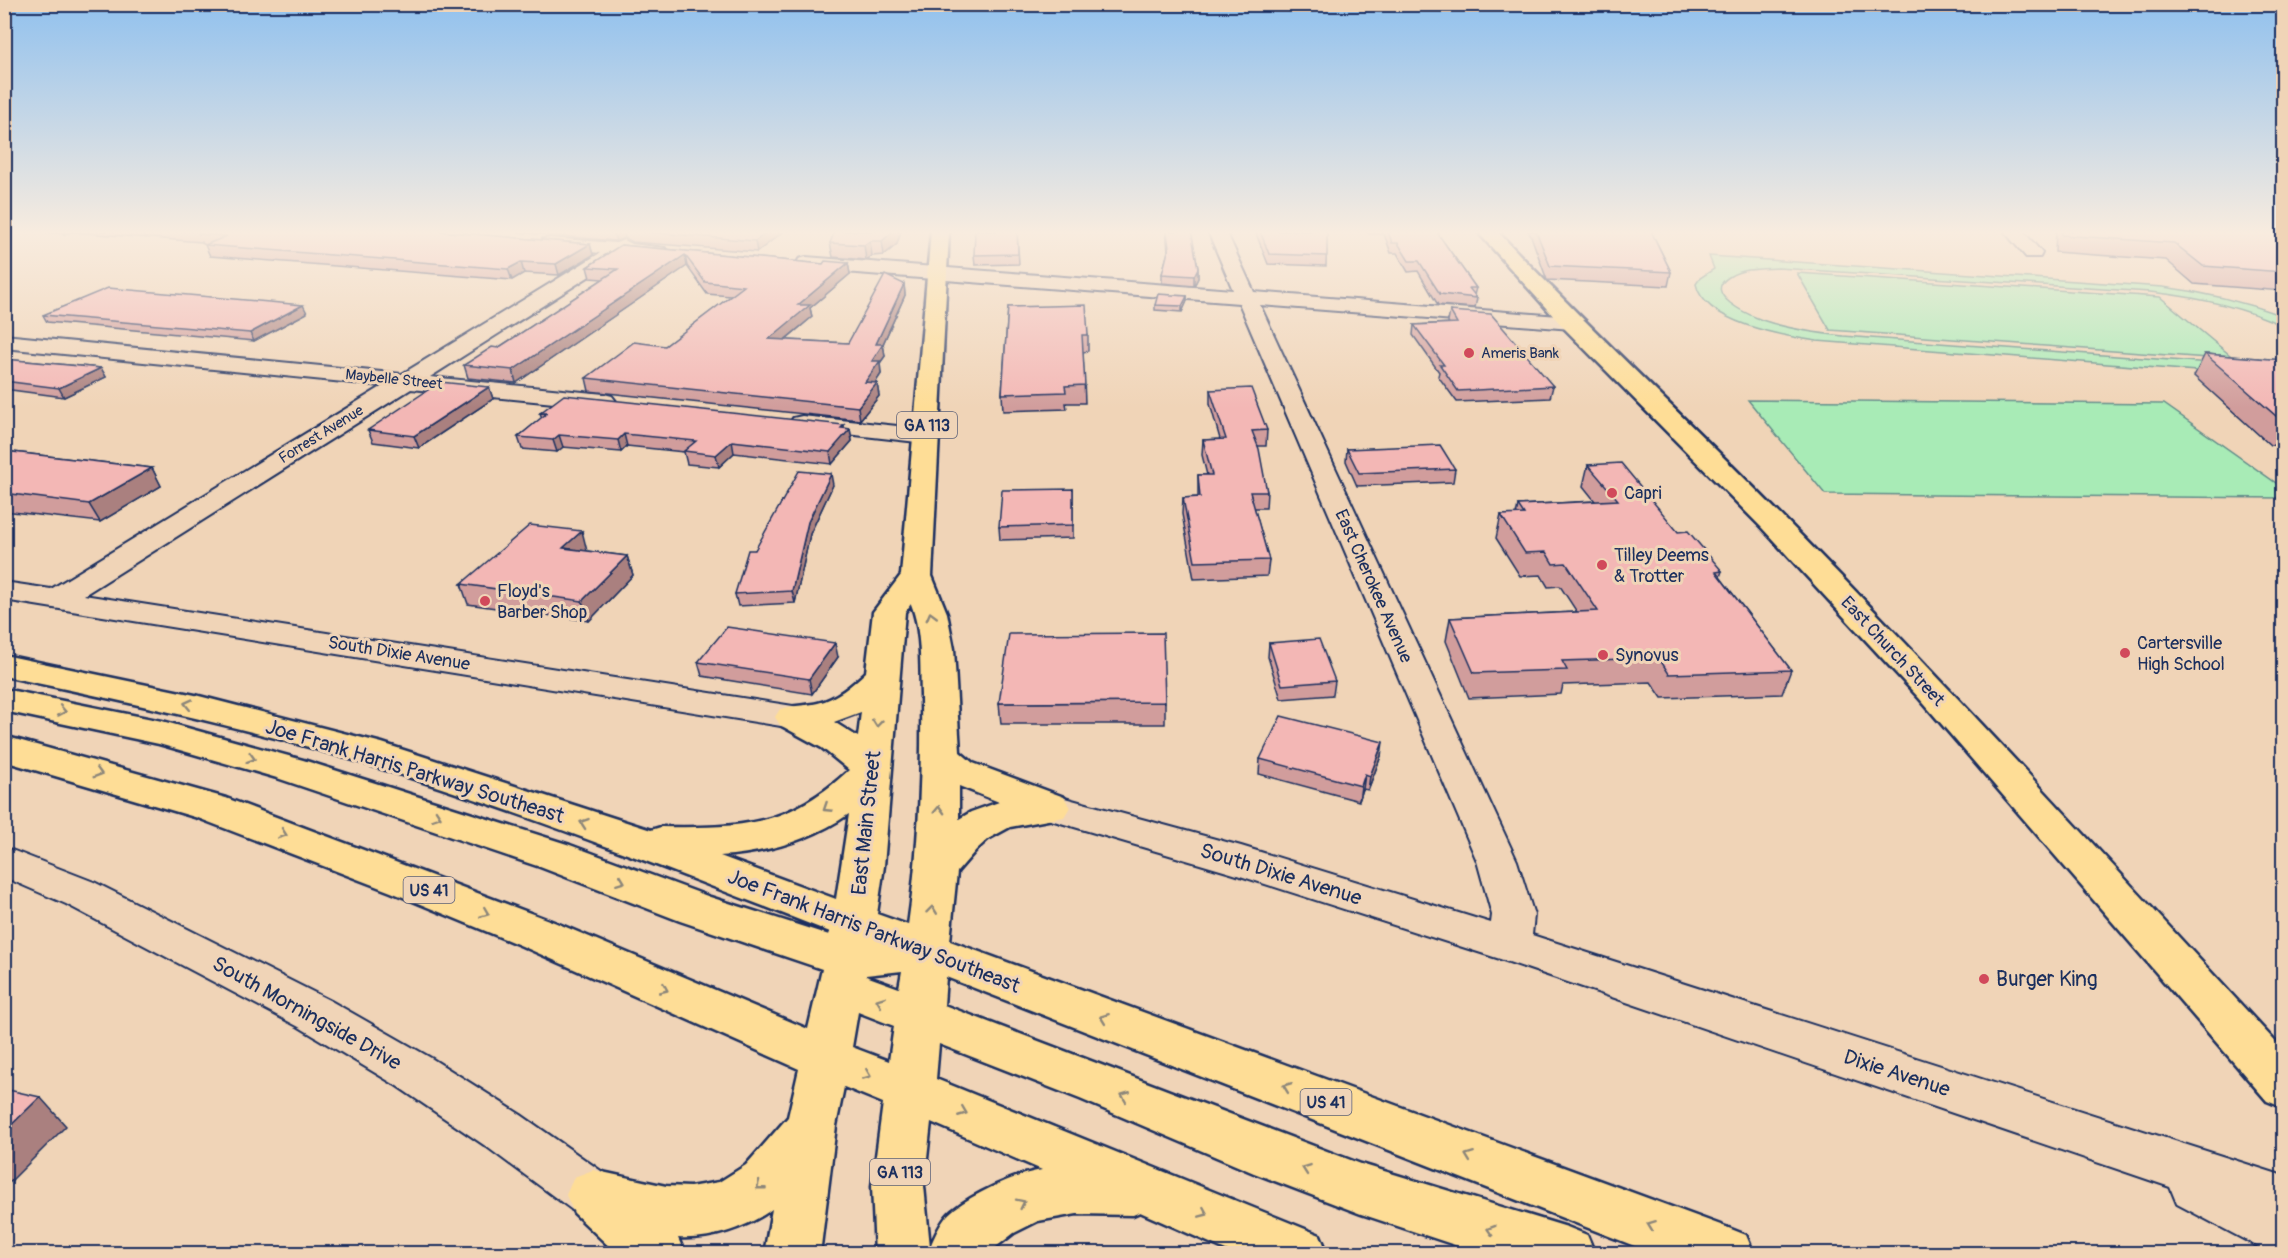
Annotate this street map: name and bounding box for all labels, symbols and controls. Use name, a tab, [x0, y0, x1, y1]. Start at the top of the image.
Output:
place label: Ameris Bank	[1481, 344, 1560, 363]
marker: Ameris Bank	[1462, 346, 1476, 360]
street label: Maybelle Street	[345, 365, 444, 394]
street label: Forrest Avenue	[275, 401, 368, 468]
road number: GA 113	[897, 412, 957, 438]
place label: Capri	[1624, 482, 1662, 505]
marker: Capri	[1605, 486, 1619, 500]
street label: East Cherokee Avenue	[1329, 506, 1418, 667]
place label: Tilley Deems & Trotter	[1614, 544, 1709, 588]
marker: Tilley Deems & Trotter	[1595, 558, 1609, 572]
place label: Floyd's Barber Shop	[497, 580, 587, 624]
street label: East Church Street	[1836, 591, 1950, 712]
marker: Floyd's Barber Shop	[478, 594, 492, 608]
one-way arrow	[925, 611, 938, 621]
street label: South Dixie Avenue	[326, 631, 472, 676]
place label: Cartersville High School	[2137, 632, 2225, 676]
place label: Synovus	[1615, 644, 1679, 667]
marker: Cartersville High School	[2118, 646, 2132, 660]
marker: Synovus	[1596, 648, 1610, 662]
one-way arrow	[184, 699, 194, 712]
one-way arrow	[57, 704, 67, 717]
street label: Joe Frank Harris Parkway Southeast	[262, 713, 568, 830]
one-way arrow	[871, 719, 884, 728]
street label: East Main Street	[845, 749, 888, 897]
one-way arrow	[245, 751, 256, 763]
one-way arrow	[92, 766, 103, 778]
one-way arrow	[823, 801, 834, 812]
one-way arrow	[933, 806, 945, 815]
one-way arrow	[431, 809, 442, 821]
one-way arrow	[579, 818, 590, 831]
one-way arrow	[278, 827, 288, 840]
street label: South Dixie Avenue	[1197, 837, 1366, 912]
street label: Joe Frank Harris Parkway Southeast	[724, 863, 1024, 1000]
one-way arrow	[615, 874, 626, 887]
road number: US 41	[404, 877, 454, 903]
one-way arrow	[926, 905, 938, 914]
one-way arrow	[478, 906, 489, 918]
street label: South Morningside Drive	[207, 950, 407, 1077]
place label: Burger King	[1996, 966, 2098, 993]
marker: Burger King	[1977, 972, 1991, 986]
one-way arrow	[658, 982, 669, 994]
one-way arrow	[875, 995, 886, 1008]
one-way arrow	[1099, 1012, 1110, 1025]
street label: Dixie Avenue	[1840, 1044, 1954, 1104]
one-way arrow	[861, 1068, 872, 1080]
one-way arrow	[1282, 1082, 1293, 1094]
road number: US 41	[1300, 1089, 1352, 1115]
one-way arrow	[1120, 1091, 1131, 1103]
one-way arrow	[957, 1105, 968, 1117]
one-way arrow	[1464, 1151, 1475, 1163]
road number: GA 113	[870, 1159, 930, 1185]
one-way arrow	[1301, 1163, 1312, 1176]
one-way arrow	[756, 1178, 767, 1189]
one-way arrow	[1014, 1198, 1025, 1210]
one-way arrow	[1198, 1206, 1209, 1218]
one-way arrow	[1646, 1220, 1657, 1233]
one-way arrow	[1486, 1225, 1497, 1237]

